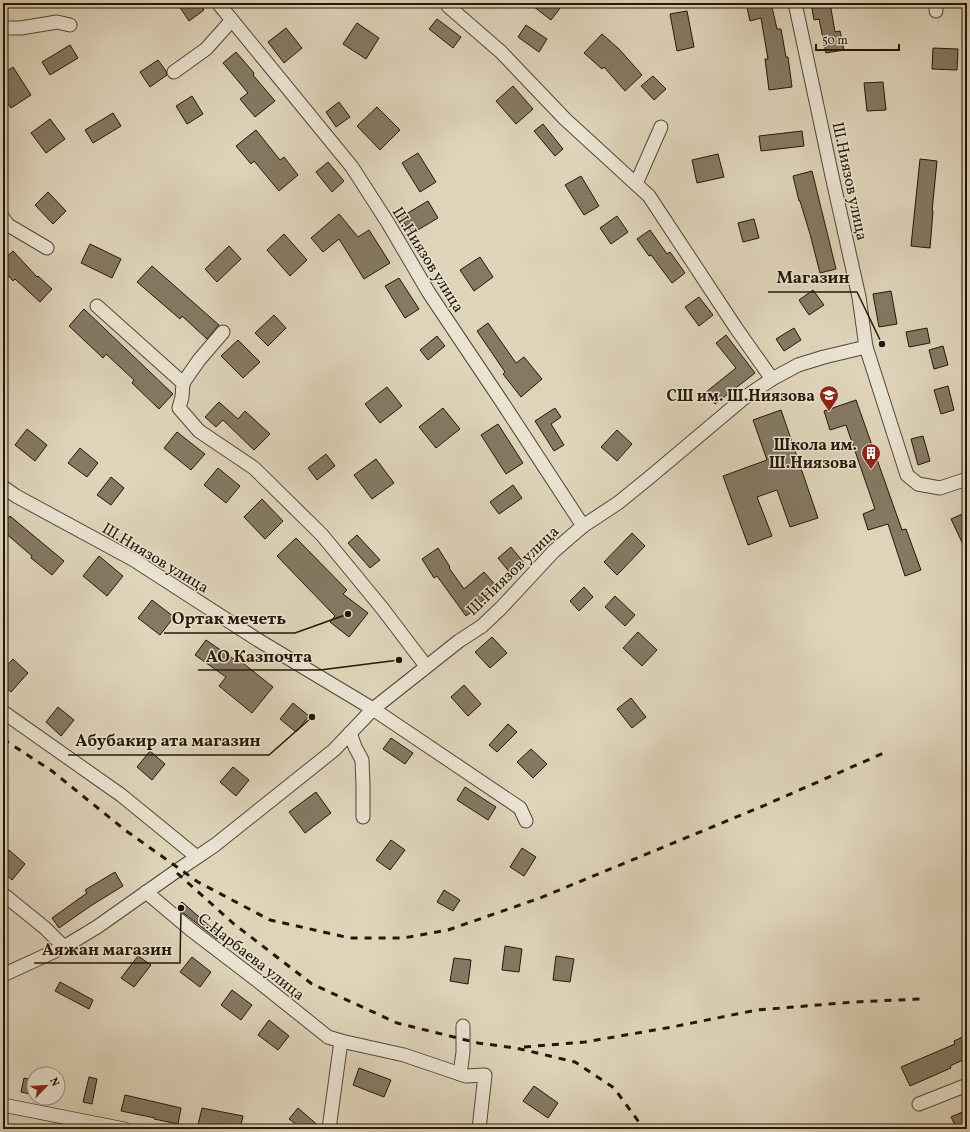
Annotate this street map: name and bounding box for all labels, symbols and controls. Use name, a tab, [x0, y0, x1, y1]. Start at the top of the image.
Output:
scale bar	[816, 26, 899, 52]
text: 50 m	[822, 33, 848, 49]
street label: Ш.Ниязов улица	[826, 120, 872, 243]
street label: Ш.Ниязов улица	[386, 203, 469, 317]
callout: Магазин	[768, 263, 857, 292]
text: Магазин	[776, 267, 850, 290]
school or university icon: СШ им. Ш.Ниязова	[818, 384, 840, 412]
place label: СШ им. Ш.Ниязова	[666, 386, 815, 408]
place label: Школа им. Ш.Ниязова	[769, 435, 857, 475]
building icon: Школа им. Ш.Ниязова	[860, 442, 882, 470]
street label: Ш.Ниязов улица	[97, 518, 212, 599]
street label: Ш.Ниязов улица	[462, 522, 565, 621]
callout: Ортак мечеть	[164, 604, 295, 633]
text: Ортак мечеть	[172, 608, 286, 631]
callout: АО Казпочта	[198, 641, 320, 670]
text: АО Казпочта	[206, 646, 312, 669]
callout: Абубакир ата магазин	[68, 726, 269, 755]
text: Абубакир ата магазин	[75, 730, 261, 753]
street label: С.Нарбаева улица	[193, 909, 309, 1006]
callout: Аяжан магазин	[34, 934, 180, 963]
text: Аяжан магазин	[42, 939, 172, 962]
north arrow	[26, 1066, 66, 1106]
text: N	[45, 1076, 62, 1089]

